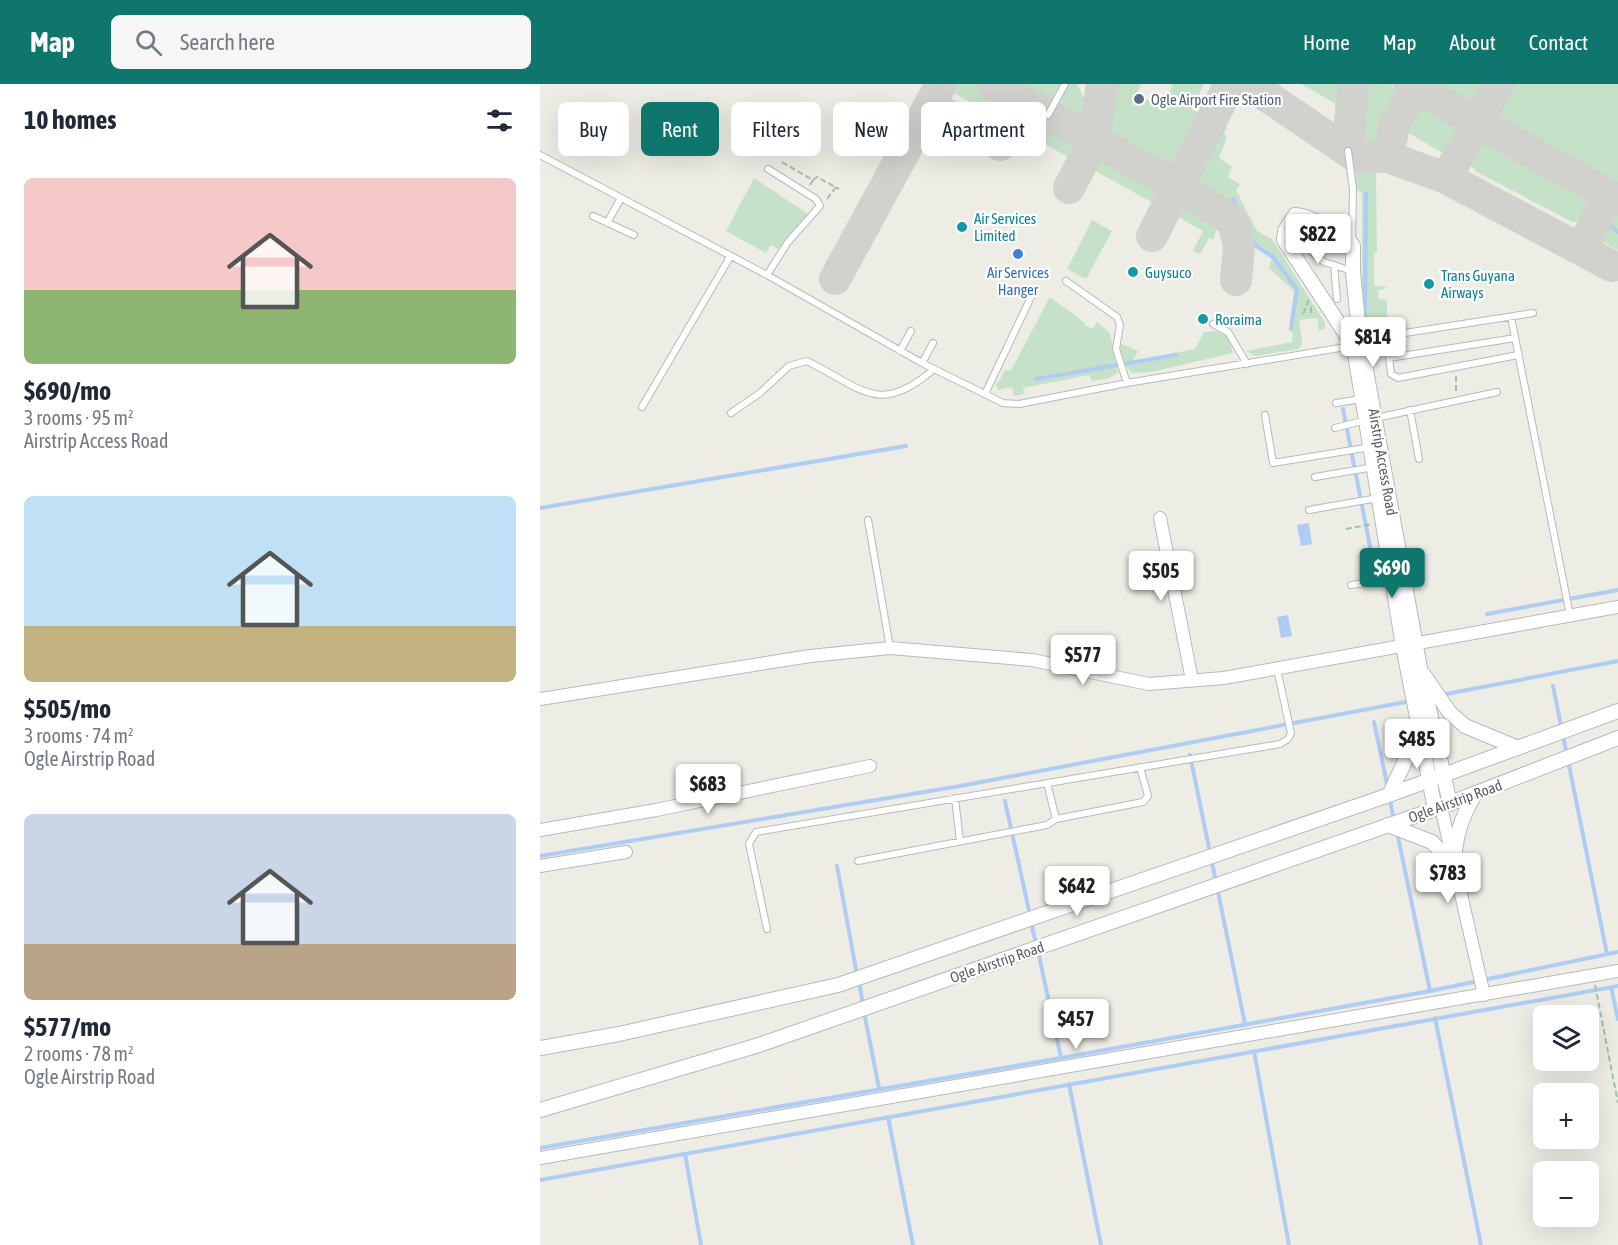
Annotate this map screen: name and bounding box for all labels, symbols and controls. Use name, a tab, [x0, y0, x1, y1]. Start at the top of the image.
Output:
search box	[111, 15, 531, 69]
text: Map	[30, 26, 75, 58]
icon: search	[132, 26, 165, 59]
text: Search here	[180, 29, 275, 55]
text: Home	[1303, 30, 1350, 54]
text: Map	[1383, 30, 1417, 54]
text: About	[1450, 30, 1496, 54]
text: Contact	[1529, 30, 1588, 54]
place label: Ogle Airport Fire Station	[1151, 91, 1281, 108]
marker: Ogle Airport Fire Station	[1132, 92, 1146, 106]
chip: Buy	[558, 102, 629, 156]
chip: Rent	[641, 102, 719, 156]
chip: Filters	[731, 102, 821, 156]
chip: New	[833, 102, 909, 156]
chip: Apartment	[921, 102, 1046, 156]
icon: filters	[483, 104, 516, 137]
text: 10 homes	[24, 105, 117, 135]
place label: Air Services Limited	[974, 210, 1036, 244]
pin: $822	[1282, 214, 1354, 265]
icon: home	[216, 217, 324, 325]
marker: Air Services Limited	[955, 220, 969, 234]
text: $822	[1300, 222, 1336, 245]
marker: Air Services Hanger	[1011, 247, 1025, 261]
place label: Air Services Hanger	[987, 264, 1049, 298]
place label: Guysuco	[1145, 264, 1192, 281]
marker: Guysuco	[1126, 265, 1140, 279]
place label: Trans Guyana Airways	[1441, 267, 1515, 301]
marker: Trans Guyana Airways	[1422, 277, 1436, 291]
place label: Roraima	[1215, 311, 1262, 328]
marker: Roraima	[1196, 312, 1210, 326]
pin: $814	[1337, 317, 1409, 368]
text: $814	[1355, 325, 1391, 348]
text: $690/mo	[24, 376, 111, 406]
text: 3 rooms · 95 m²	[24, 406, 134, 429]
street label: Airstrip Access Road	[1365, 407, 1401, 517]
text: Airstrip Access Road	[24, 429, 169, 452]
icon: home	[216, 535, 324, 643]
pin: $690	[1356, 548, 1428, 599]
pin: $505	[1125, 551, 1197, 602]
text: $690	[1374, 556, 1410, 579]
text: $505	[1143, 559, 1179, 582]
pin: $577	[1047, 635, 1119, 686]
text: $577	[1065, 643, 1101, 666]
text: $505/mo	[24, 694, 111, 724]
pin: $485	[1381, 719, 1453, 770]
text: 3 rooms · 74 m²	[24, 724, 134, 747]
text: $485	[1399, 727, 1435, 750]
text: Ogle Airstrip Road	[24, 747, 155, 770]
pin: $683	[672, 764, 744, 815]
text: $683	[690, 772, 726, 795]
street label: Ogle Airstrip Road	[1406, 776, 1504, 826]
icon: home	[216, 853, 324, 961]
pin: $783	[1412, 853, 1484, 904]
text: $783	[1430, 861, 1466, 884]
pin: $642	[1041, 866, 1113, 917]
text: $642	[1059, 874, 1095, 897]
street label: Ogle Airstrip Road	[948, 938, 1046, 986]
pin: $457	[1040, 999, 1112, 1050]
map controls	[1533, 1005, 1599, 1227]
button: layers	[1533, 1005, 1599, 1071]
text: $457	[1058, 1007, 1094, 1030]
text: $577/mo	[24, 1012, 111, 1042]
text: 2 rooms · 78 m²	[24, 1042, 134, 1065]
text: Ogle Airstrip Road	[24, 1065, 155, 1088]
button: +	[1533, 1083, 1599, 1149]
button: −	[1533, 1161, 1599, 1227]

